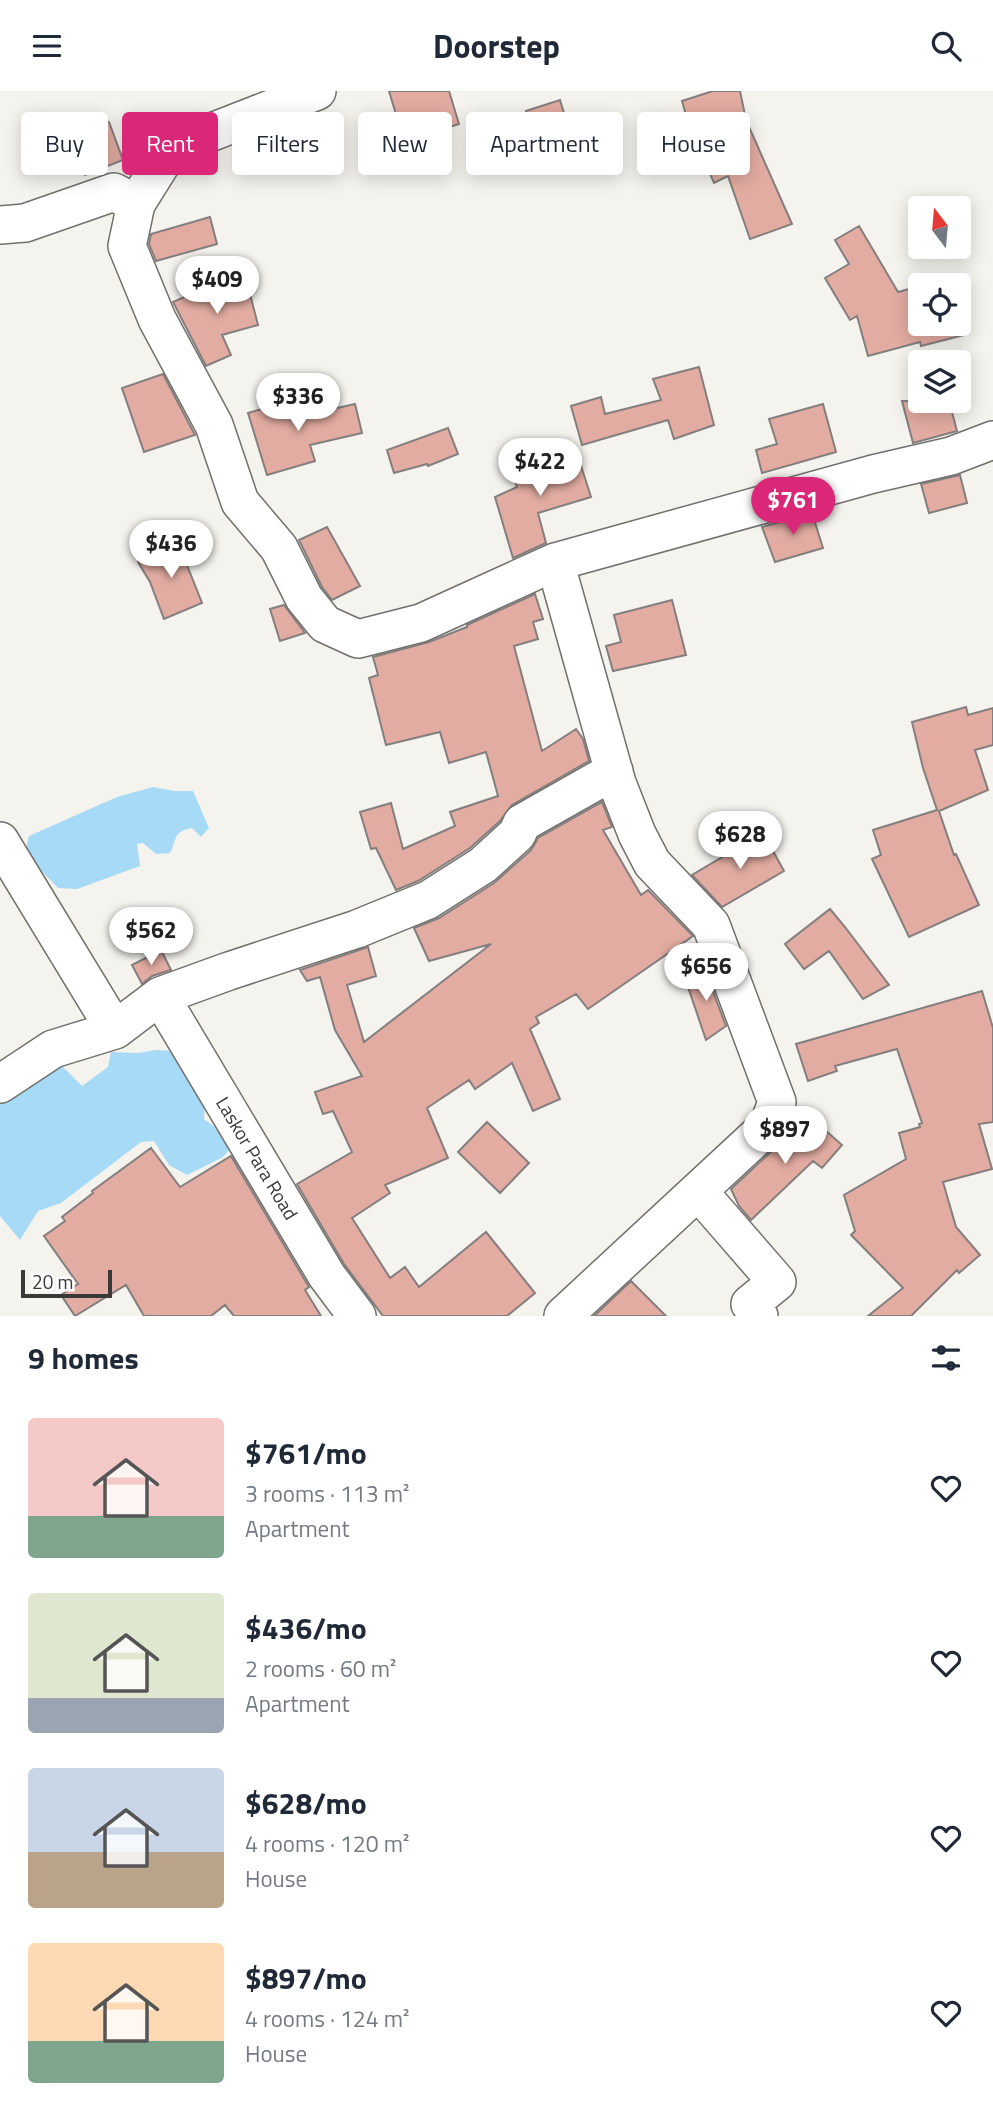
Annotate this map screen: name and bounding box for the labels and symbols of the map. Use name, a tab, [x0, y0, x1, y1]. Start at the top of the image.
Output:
north arrow	[908, 196, 971, 259]
pin: $409	[176, 257, 258, 316]
pin: $336	[257, 373, 339, 433]
pin: $422	[499, 439, 581, 498]
pin: $761	[752, 477, 834, 537]
pin: $436	[130, 521, 212, 580]
pin: $628	[699, 811, 781, 871]
pin: $562	[110, 907, 192, 967]
pin: $656	[665, 943, 747, 1003]
street label: Laskor Para Road	[209, 1091, 306, 1225]
pin: $897	[744, 1107, 826, 1166]
scale bar	[21, 1267, 112, 1299]

